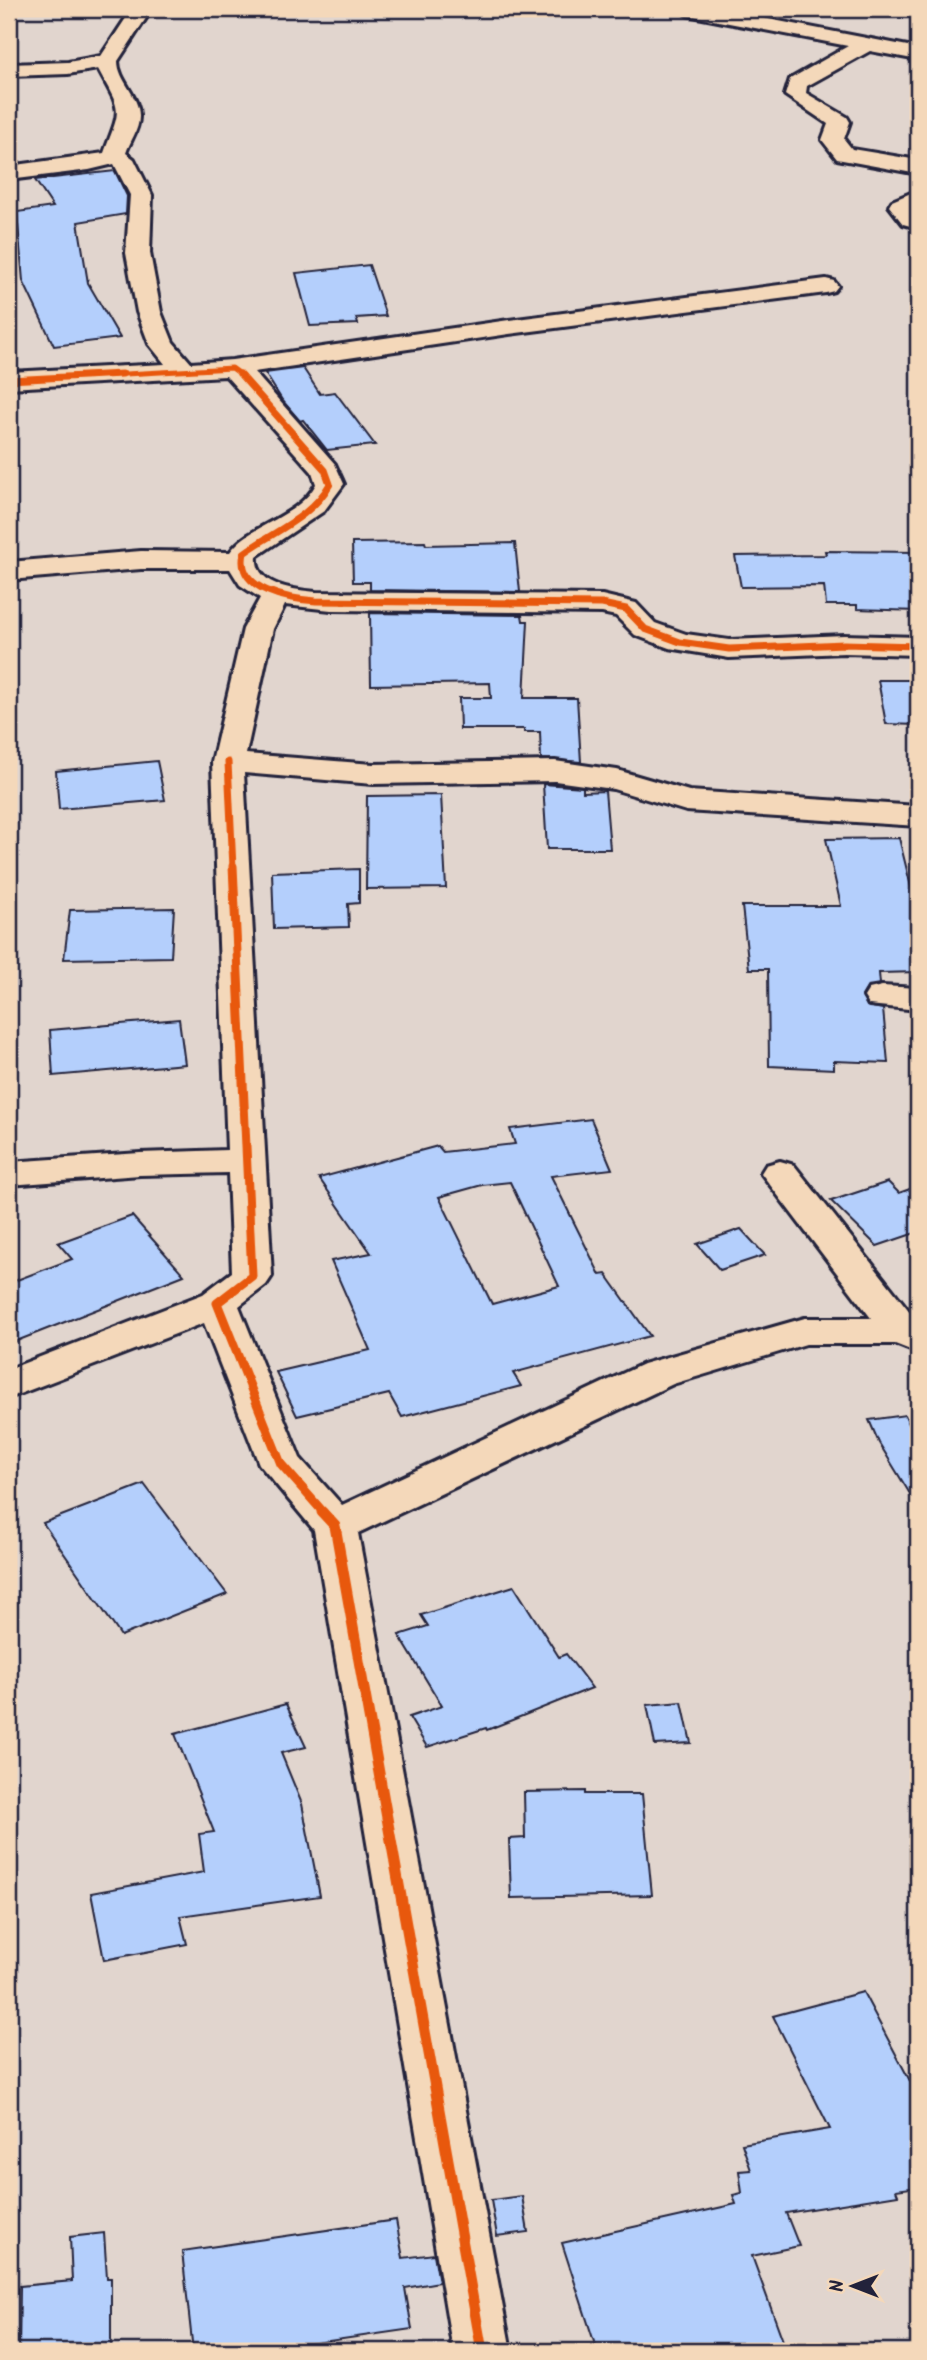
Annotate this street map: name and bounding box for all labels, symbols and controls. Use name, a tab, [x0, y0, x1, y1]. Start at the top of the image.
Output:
north arrow	[818, 2252, 888, 2322]
text: N	[823, 2280, 853, 2292]

